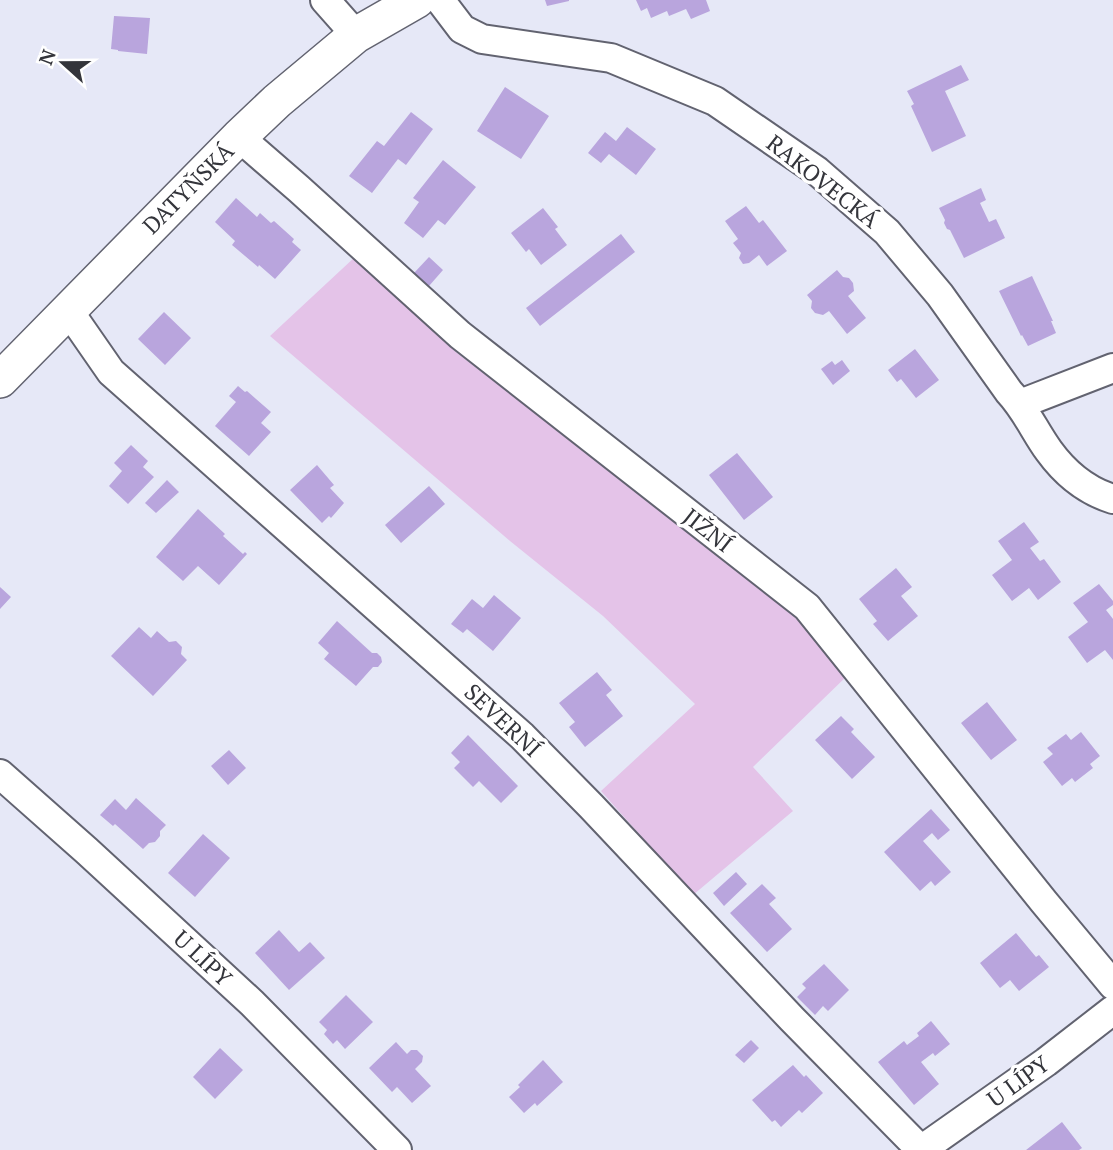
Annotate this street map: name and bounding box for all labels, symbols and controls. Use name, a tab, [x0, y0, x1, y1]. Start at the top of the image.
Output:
north arrow	[28, 28, 98, 98]
text: N	[32, 45, 61, 68]
street label: RAKOVECKÁ	[760, 127, 886, 235]
street label: DATYŇSKÁ	[136, 135, 241, 240]
street label: JIŽNÍ	[677, 501, 739, 559]
street label: SEVERNÍ	[458, 676, 548, 764]
street label: U LÍPY	[167, 923, 239, 993]
street label: U LÍPY	[981, 1048, 1055, 1114]

